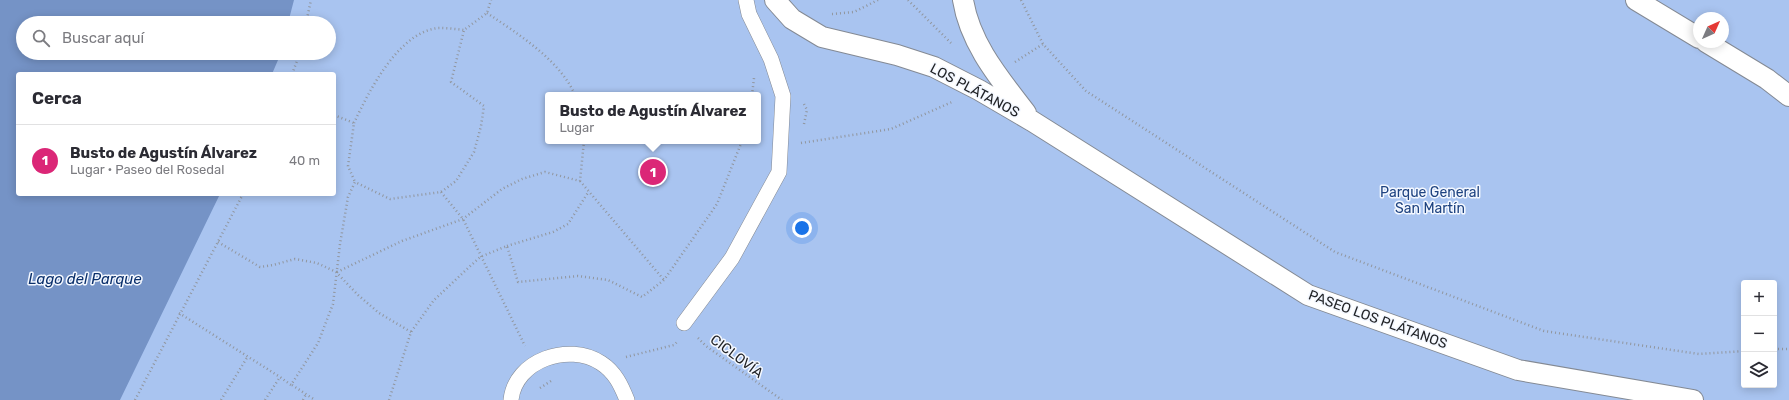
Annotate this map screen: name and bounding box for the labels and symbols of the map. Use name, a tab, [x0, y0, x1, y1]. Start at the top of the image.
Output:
north arrow	[1693, 12, 1729, 48]
street label: LOS PLÁTANOS	[927, 59, 1023, 121]
pin: 1	[640, 157, 666, 187]
park label: Parque General San Martín	[1380, 184, 1480, 217]
your location	[792, 218, 812, 238]
water label: Lago del Parque	[28, 270, 142, 288]
street label: PASEO LOS PLÁTANOS	[1306, 285, 1450, 353]
street label: CICLOVÍA	[707, 330, 768, 382]

